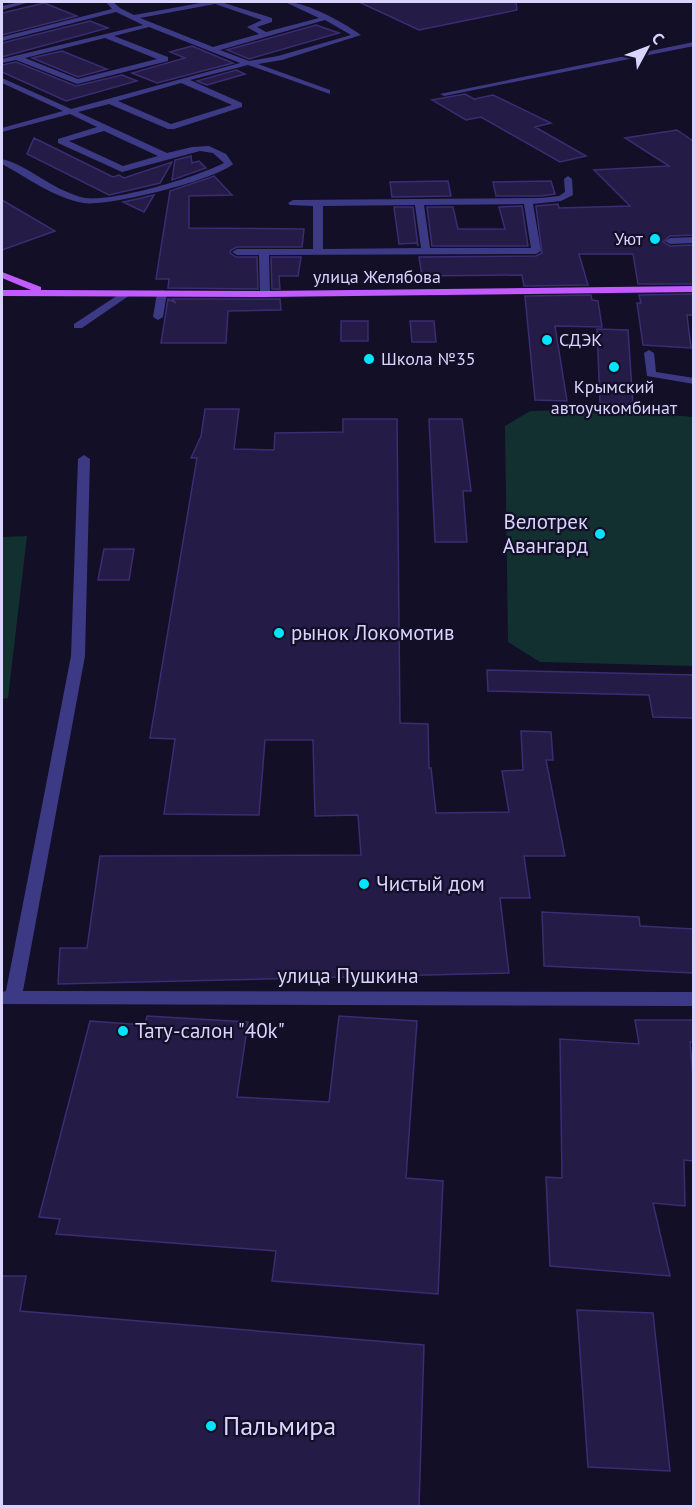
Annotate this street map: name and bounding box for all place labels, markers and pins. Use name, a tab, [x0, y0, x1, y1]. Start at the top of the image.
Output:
place label: Уют	[614, 227, 644, 250]
marker: Уют	[648, 232, 662, 246]
place label: СДЭК	[559, 328, 602, 351]
marker: СДЭК	[540, 333, 554, 347]
place label: Школа №35	[381, 347, 476, 370]
marker: Школа №35	[362, 352, 376, 366]
marker: Крымский автоучкомбинат	[607, 360, 621, 374]
place label: Крымский автоучкомбинат	[551, 375, 678, 419]
place label: Велотрек Авангард	[503, 508, 588, 559]
marker: Велотрек Авангард	[593, 527, 607, 541]
place label: рынок Локомотив	[291, 619, 454, 646]
marker: рынок Локомотив	[272, 626, 286, 640]
place label: Чистый дом	[376, 870, 485, 897]
marker: Чистый дом	[357, 877, 371, 891]
place label: Тату-салон "40k"	[135, 1017, 285, 1044]
marker: Тату-салон "40k"	[116, 1024, 130, 1038]
place label: Пальмира	[223, 1409, 336, 1442]
marker: Пальмира	[204, 1419, 218, 1433]

